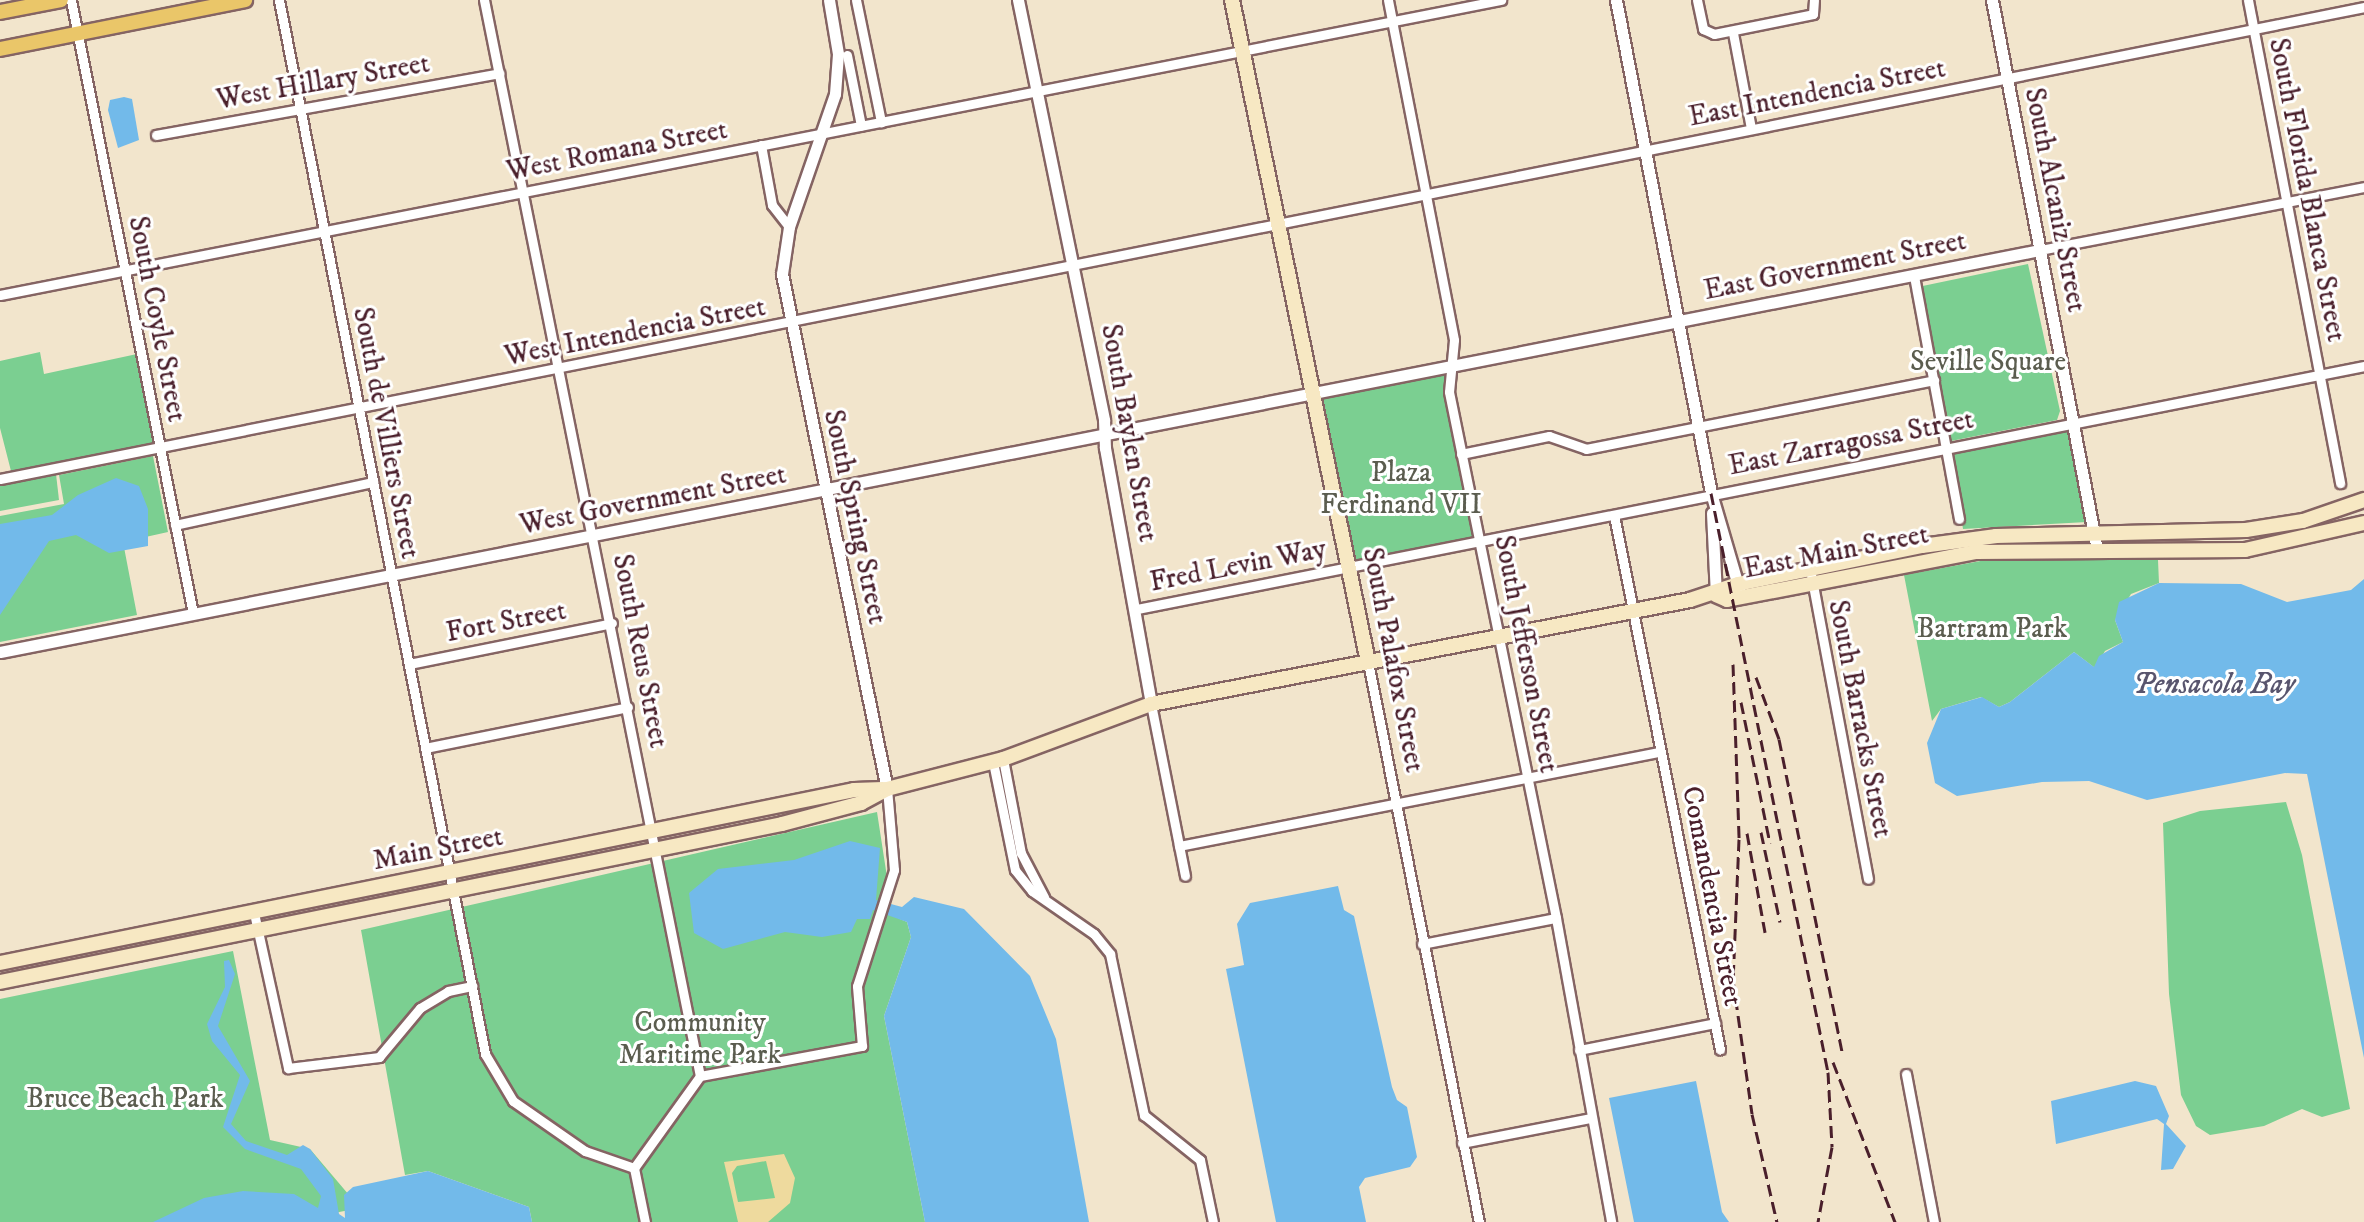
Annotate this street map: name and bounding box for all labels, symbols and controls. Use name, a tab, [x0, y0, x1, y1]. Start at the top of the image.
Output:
street label: South Florida Blanca Street	[2261, 35, 2353, 345]
street label: West Hillary Street	[214, 47, 432, 117]
street label: East Intendencia Street	[1686, 52, 1948, 134]
street label: South Alcaniz Street	[2017, 85, 2093, 315]
street label: West Romana Street	[504, 113, 730, 189]
street label: South Coyle Street	[121, 213, 193, 425]
street label: East Government Street	[1701, 224, 1969, 308]
street label: West Intendencia Street	[502, 290, 768, 374]
street label: South de Villiers Street	[345, 304, 427, 562]
street label: South Baylen Street	[1093, 322, 1165, 544]
park label: Seville Square	[1910, 345, 2066, 379]
street label: East Zarragossa Street	[1726, 403, 1976, 483]
street label: South Spring Street	[816, 407, 894, 627]
park label: Plaza Ferdinand VII	[1320, 456, 1482, 522]
street label: West Government Street	[517, 458, 789, 542]
street label: East Main Street	[1741, 518, 1931, 586]
street label: Fred Levin Way	[1147, 532, 1329, 600]
street label: South Jefferson Street	[1487, 532, 1565, 776]
street label: South Palafox Street	[1355, 545, 1431, 775]
street label: South Reus Street	[605, 551, 675, 751]
street label: Fort Street	[443, 594, 569, 650]
street label: South Barracks Street	[1820, 597, 1900, 841]
park label: Bartram Park	[1917, 612, 2067, 646]
water label: Pensacola Bay	[2133, 667, 2295, 703]
street label: Comandencia Street	[1674, 783, 1750, 1009]
street label: Main Street	[370, 820, 506, 878]
park label: Community Maritime Park	[619, 1006, 781, 1072]
park label: Bruce Beach Park	[26, 1082, 224, 1116]

